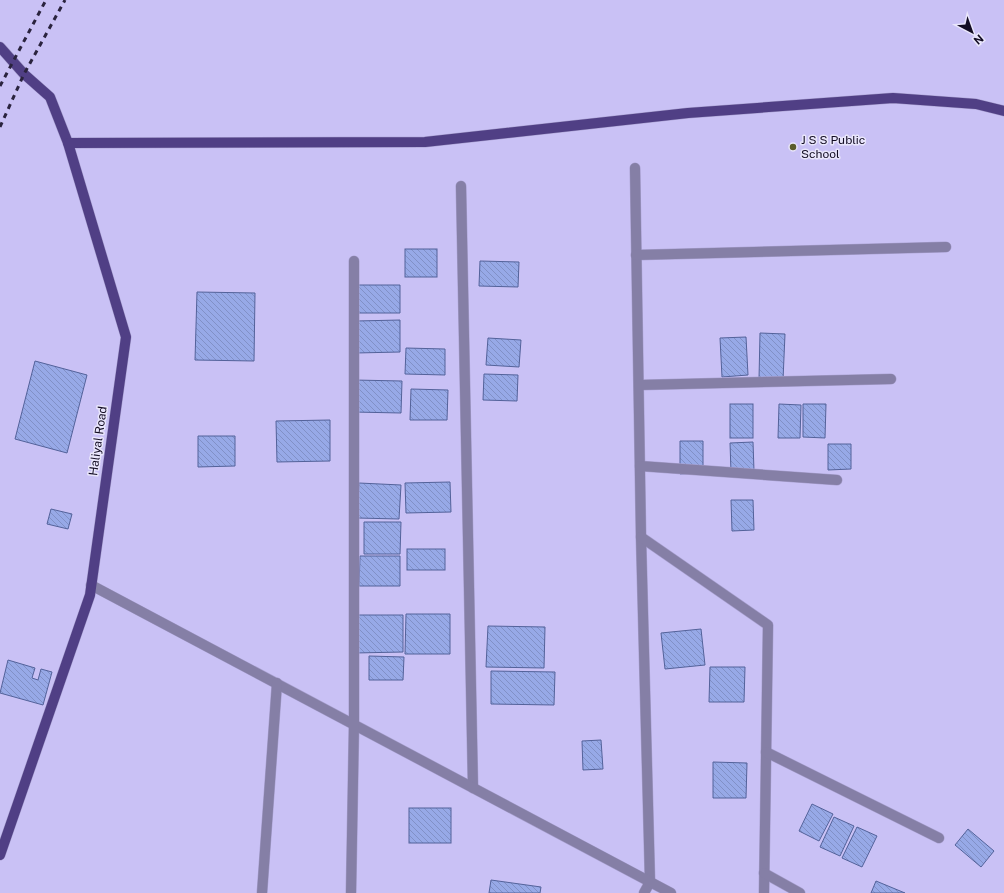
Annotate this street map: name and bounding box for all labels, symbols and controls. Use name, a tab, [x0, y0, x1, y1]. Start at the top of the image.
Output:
north arrow	[952, 12, 992, 52]
text: N	[971, 32, 986, 47]
place label: J S S Public School	[801, 133, 865, 161]
marker: J S S Public School	[788, 142, 798, 152]
street label: Haliyal Road	[86, 405, 110, 477]

